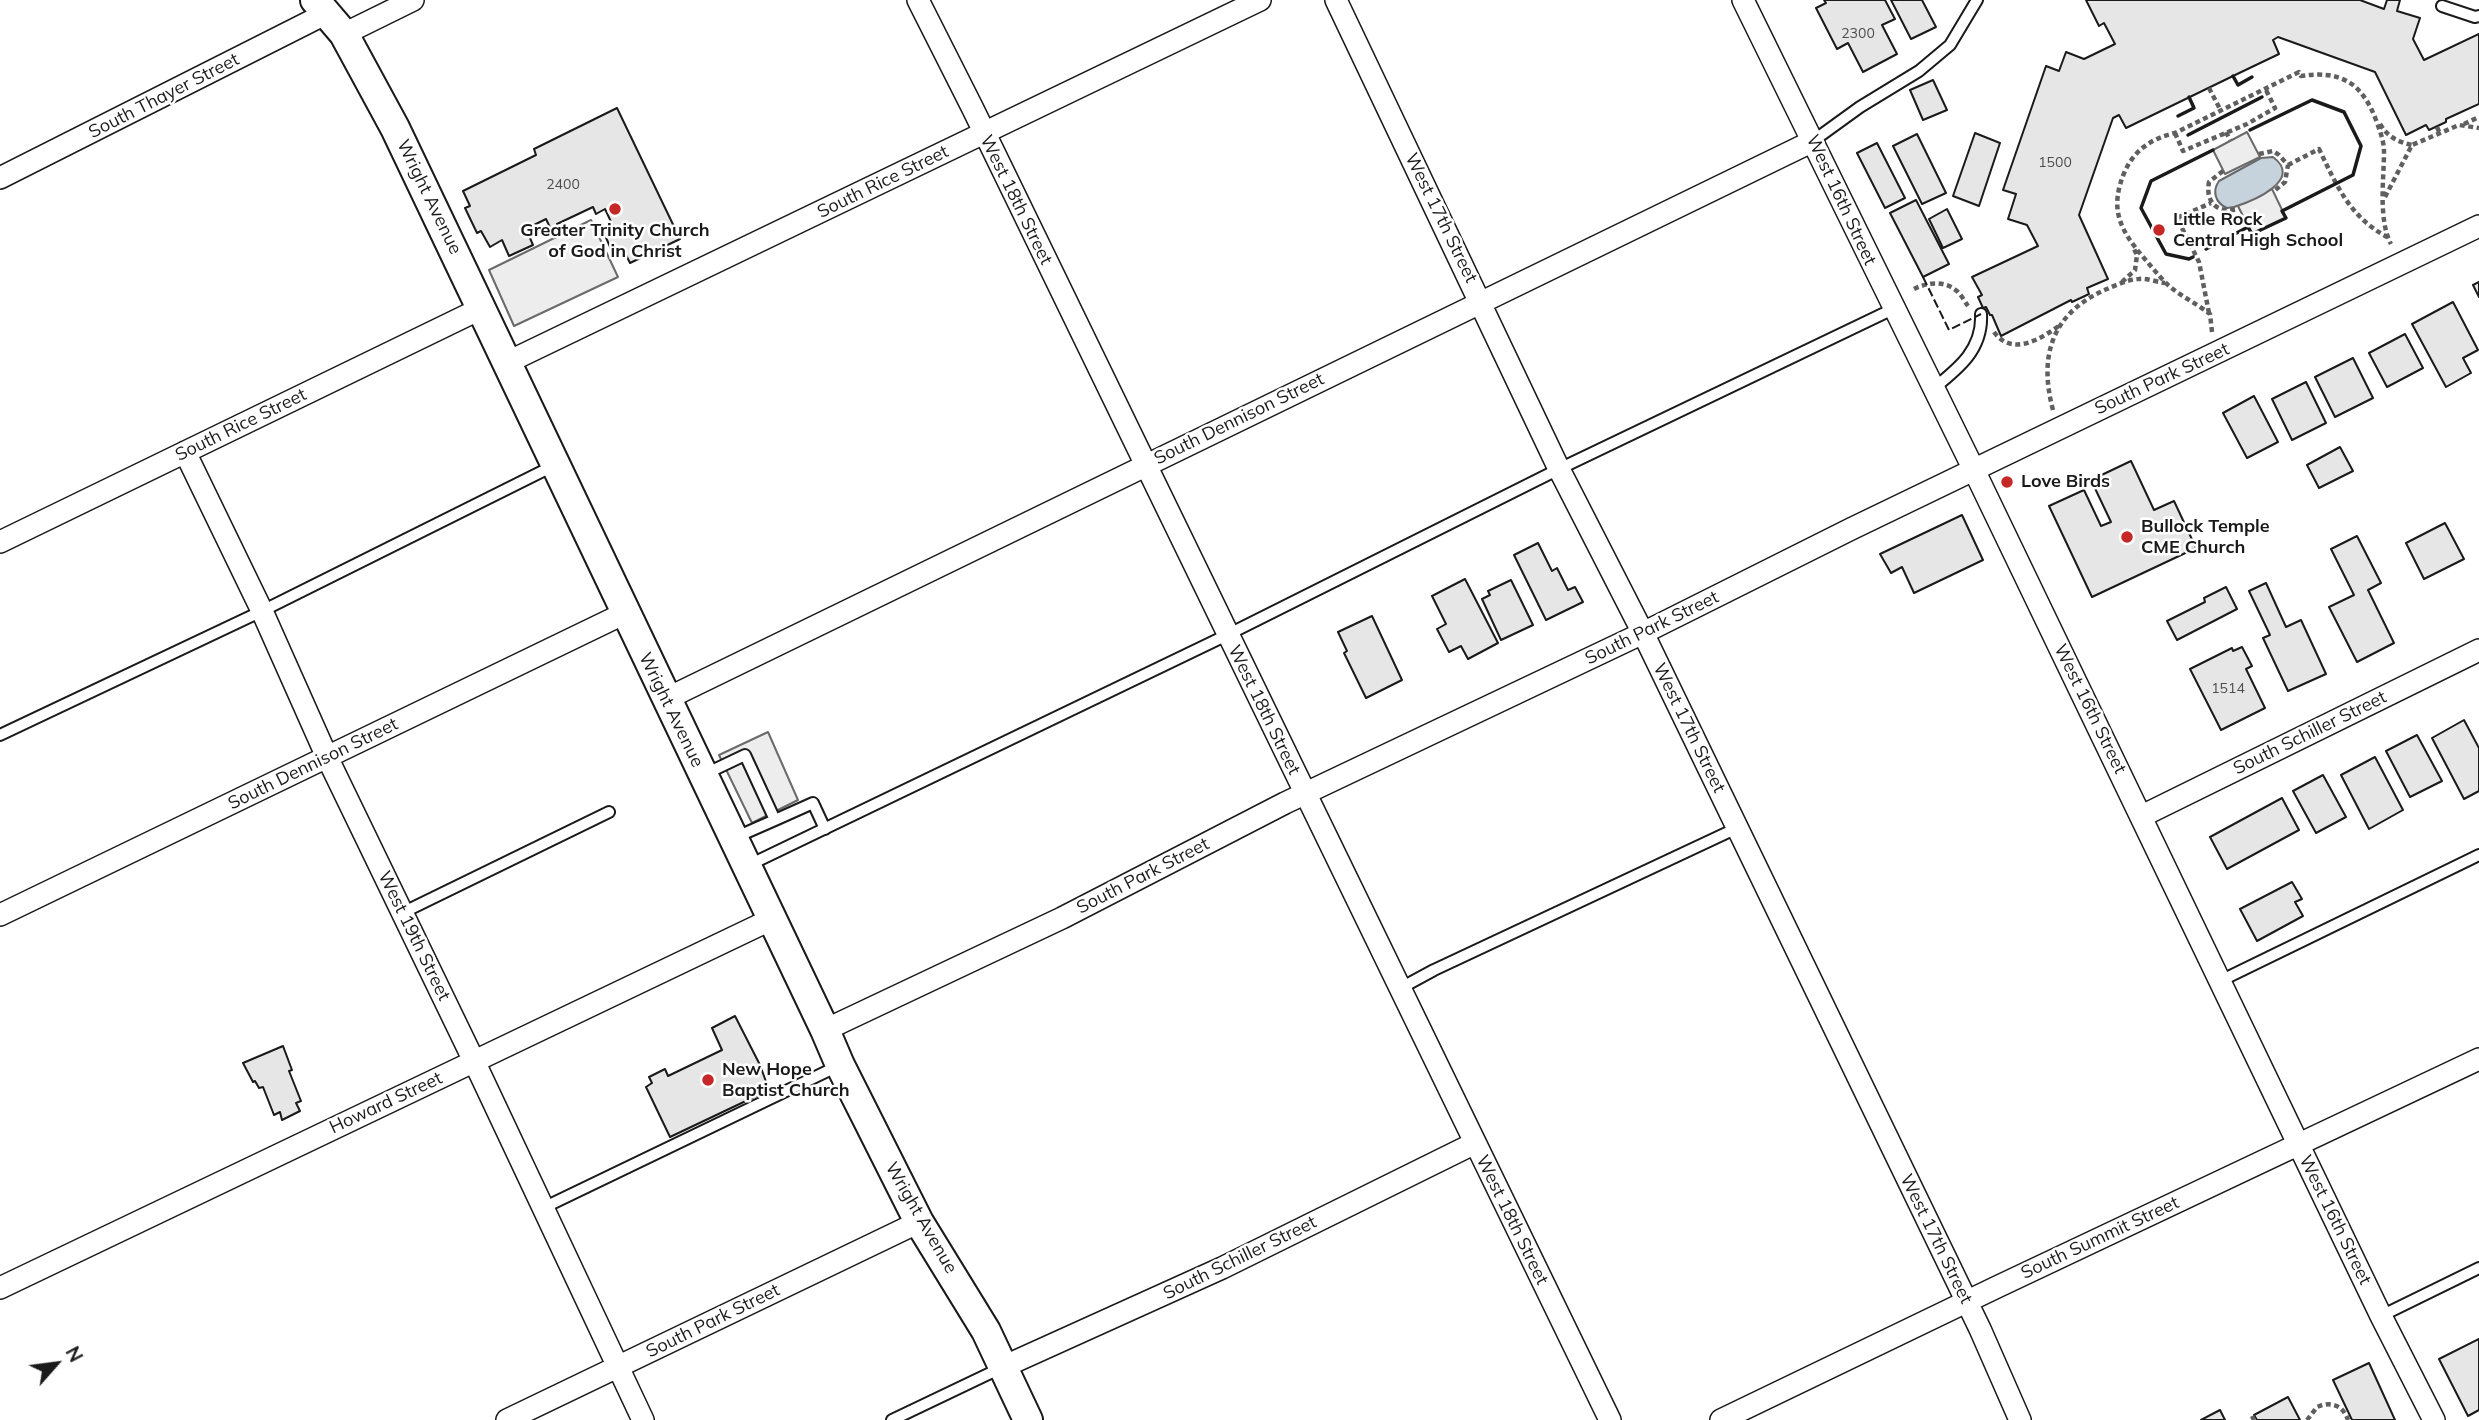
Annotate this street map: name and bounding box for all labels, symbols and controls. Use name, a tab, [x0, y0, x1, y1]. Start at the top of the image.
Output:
house number: 2300	[1841, 26, 1875, 42]
street label: South Thayer Street	[85, 49, 243, 143]
street label: West 16th Street	[1801, 131, 1881, 269]
street label: West 18th Street	[975, 132, 1057, 268]
street label: Wright Avenue	[392, 136, 466, 258]
street label: South Rice Street	[814, 141, 952, 223]
street label: West 17th Street	[1400, 150, 1482, 286]
house number: 1500	[2038, 155, 2072, 171]
house number: 2400	[546, 177, 580, 193]
marker: Greater Trinity Church of God in Christ	[607, 201, 623, 217]
place label: Little Rock Central High School	[2173, 209, 2343, 252]
place label: Greater Trinity Church of God in Christ	[520, 220, 710, 262]
marker: Little Rock Central High School	[2151, 222, 2167, 238]
street label: South Park Street	[2091, 338, 2233, 420]
street label: South Dennison Street	[1151, 368, 1327, 470]
street label: South Rice Street	[172, 384, 310, 466]
place label: Love Birds	[2021, 471, 2110, 493]
marker: Love Birds	[1999, 474, 2015, 490]
place label: Bullock Temple CME Church	[2141, 516, 2270, 558]
marker: Bullock Temple CME Church	[2119, 529, 2135, 545]
street label: South Park Street	[1582, 586, 1722, 670]
street label: West 16th Street	[2049, 641, 2131, 777]
street label: West 18th Street	[1223, 642, 1305, 778]
street label: Wright Avenue	[634, 649, 708, 771]
street label: West 17th Street	[1648, 660, 1730, 796]
house number: 1514	[2211, 681, 2245, 697]
street label: South Schiller Street	[2230, 687, 2390, 779]
street label: South Dennison Street	[225, 713, 401, 815]
street label: South Park Street	[1073, 833, 1213, 919]
street label: West 19th Street	[373, 868, 455, 1004]
place label: New Hope Baptist Church	[722, 1059, 850, 1102]
street label: Howard Street	[326, 1067, 446, 1139]
marker: New Hope Baptist Church	[700, 1072, 716, 1088]
street label: West 18th Street	[1471, 1152, 1553, 1288]
street label: West 16th Street	[2294, 1152, 2376, 1288]
street label: Wright Avenue	[880, 1159, 962, 1277]
street label: West 17th Street	[1895, 1171, 1977, 1307]
street label: South Summit Street	[2018, 1192, 2182, 1284]
street label: South Schiller Street	[1160, 1212, 1320, 1304]
street label: South Park Street	[643, 1279, 783, 1363]
north arrow	[21, 1329, 91, 1399]
text: N	[61, 1342, 89, 1366]

